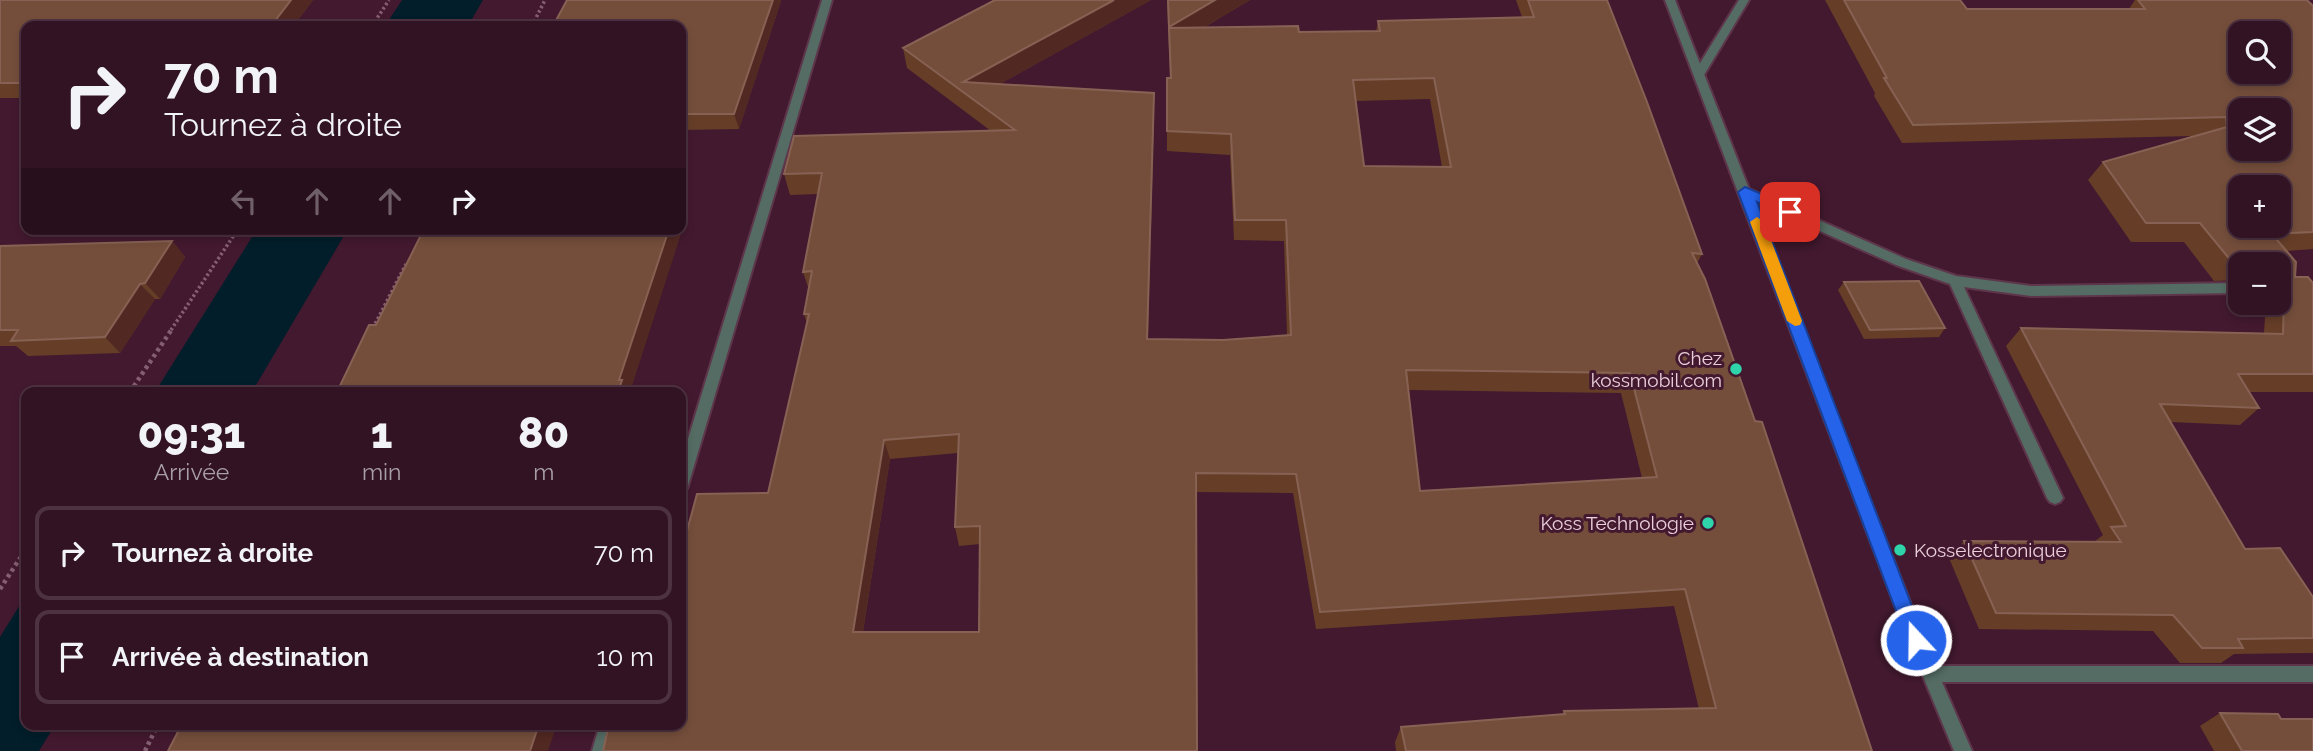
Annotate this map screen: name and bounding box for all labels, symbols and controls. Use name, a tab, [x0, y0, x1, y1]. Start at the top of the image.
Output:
map controls	[2228, 21, 2291, 315]
button: search	[2228, 21, 2291, 84]
text: 70 m	[164, 47, 279, 104]
icon: right	[49, 49, 140, 140]
button: layers	[2228, 98, 2291, 161]
text: Tournez à droite	[164, 106, 402, 143]
button: +	[2228, 175, 2291, 238]
icon: left	[225, 182, 263, 220]
icon: ahead	[298, 182, 336, 220]
icon: ahead	[371, 182, 409, 220]
icon: right	[444, 182, 482, 220]
pin	[1760, 182, 1820, 242]
icon: arrive	[1771, 193, 1809, 231]
button: −	[2228, 252, 2291, 315]
place label: Chez kossmobil.com	[1591, 347, 1722, 391]
marker: Chez kossmobil.com	[1728, 361, 1744, 377]
text: 09:31	[138, 409, 245, 458]
text: 1	[371, 409, 393, 458]
text: 80	[518, 409, 569, 458]
text: Arrivée	[154, 458, 229, 485]
text: min	[362, 458, 401, 485]
text: m	[533, 458, 554, 485]
place label: Koss Technologie	[1540, 512, 1694, 534]
marker: Koss Technologie	[1700, 515, 1716, 531]
icon: right	[53, 534, 91, 572]
text: Tournez à droite	[112, 538, 313, 568]
text: 70 m	[594, 538, 654, 568]
place label: Kosselectronique	[1914, 539, 2067, 561]
marker: Kosselectronique	[1892, 542, 1908, 558]
position arrow	[1879, 603, 1953, 677]
icon: arrive	[53, 638, 91, 676]
text: Arrivée à destination	[112, 642, 369, 672]
text: 10 m	[596, 642, 654, 672]

